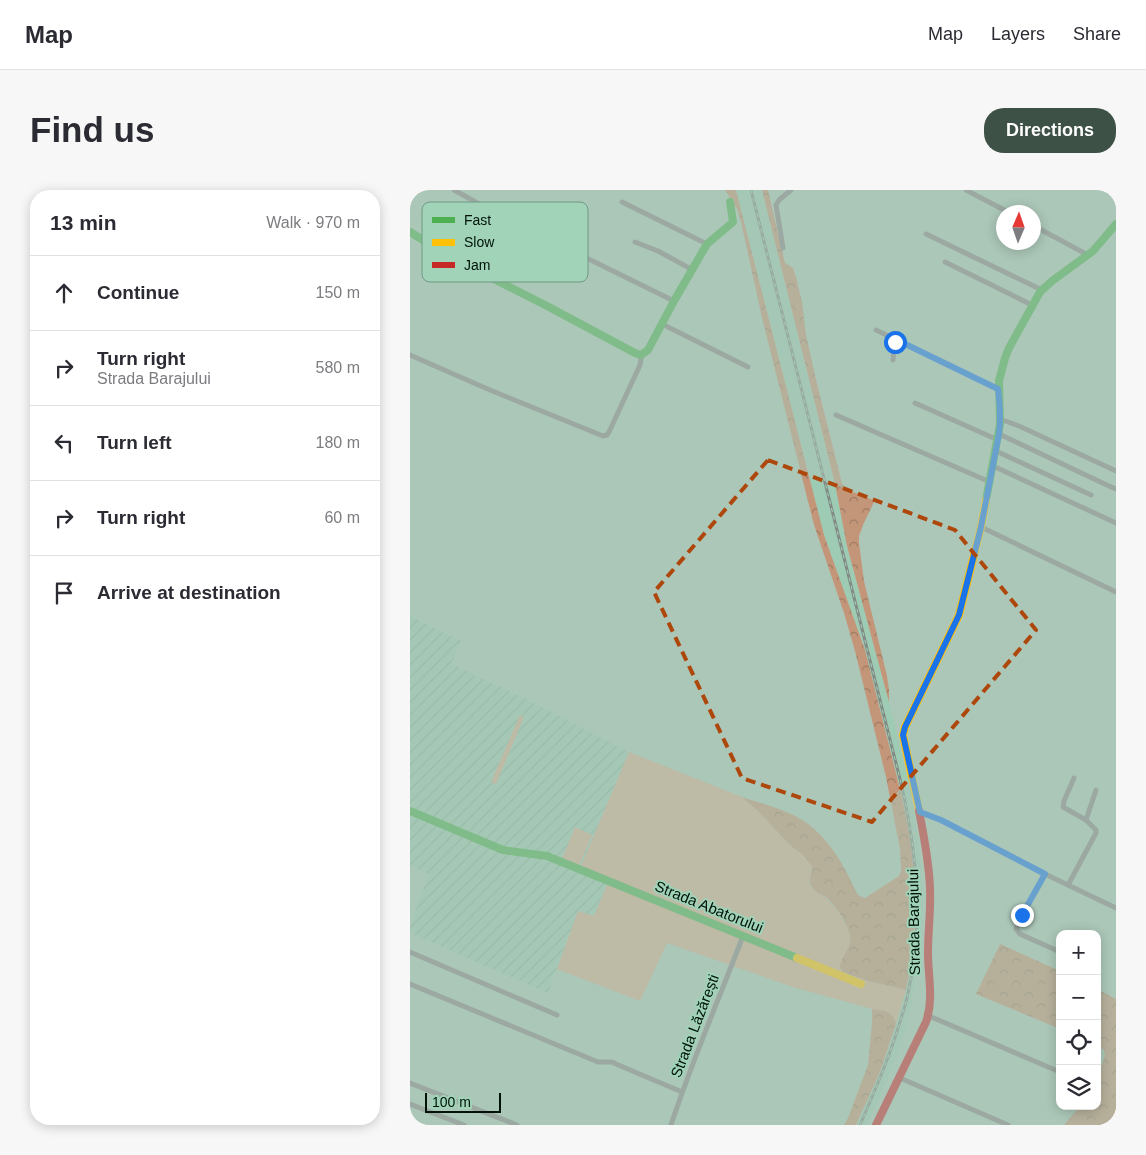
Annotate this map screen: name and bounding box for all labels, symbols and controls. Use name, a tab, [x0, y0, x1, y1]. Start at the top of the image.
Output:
text: Map	[25, 21, 73, 48]
text: Map	[928, 24, 963, 44]
text: Layers	[991, 24, 1045, 44]
text: Share	[1073, 24, 1121, 44]
button: Directions	[984, 108, 1116, 153]
text: Find us	[30, 110, 154, 149]
legend	[422, 202, 588, 282]
north arrow	[996, 205, 1041, 250]
text: 13 min	[50, 211, 117, 234]
text: Fast	[464, 212, 491, 228]
text: Walk · 970 m	[266, 214, 360, 231]
text: Slow	[464, 234, 495, 250]
text: Jam	[464, 257, 490, 273]
icon: ahead	[50, 279, 78, 307]
text: Continue	[97, 282, 179, 303]
text: 150 m	[316, 284, 360, 301]
route start	[884, 331, 907, 354]
text: Turn right	[97, 348, 185, 369]
icon: right	[50, 354, 78, 382]
text: 580 m	[316, 359, 360, 376]
text: Strada Barajului	[97, 370, 211, 387]
icon: left	[50, 429, 78, 457]
text: Turn left	[97, 432, 172, 453]
text: 180 m	[316, 434, 360, 451]
icon: right	[50, 504, 78, 532]
text: Turn right	[97, 507, 185, 528]
text: 60 m	[324, 509, 360, 526]
icon: arrive	[50, 579, 78, 607]
text: Arrive at destination	[97, 582, 281, 603]
street label: Strada Barajului	[904, 869, 923, 976]
street label: Strada Abatorului	[653, 877, 766, 936]
route end	[1011, 904, 1034, 927]
map controls	[1056, 930, 1101, 1110]
button: +	[1056, 930, 1101, 975]
street label: Strada Lăzărești	[667, 972, 722, 1080]
button: −	[1056, 975, 1101, 1020]
button: locate	[1056, 1020, 1101, 1065]
button: layers	[1056, 1065, 1101, 1110]
scale bar	[425, 1090, 501, 1113]
text: 100 m	[432, 1094, 471, 1110]

